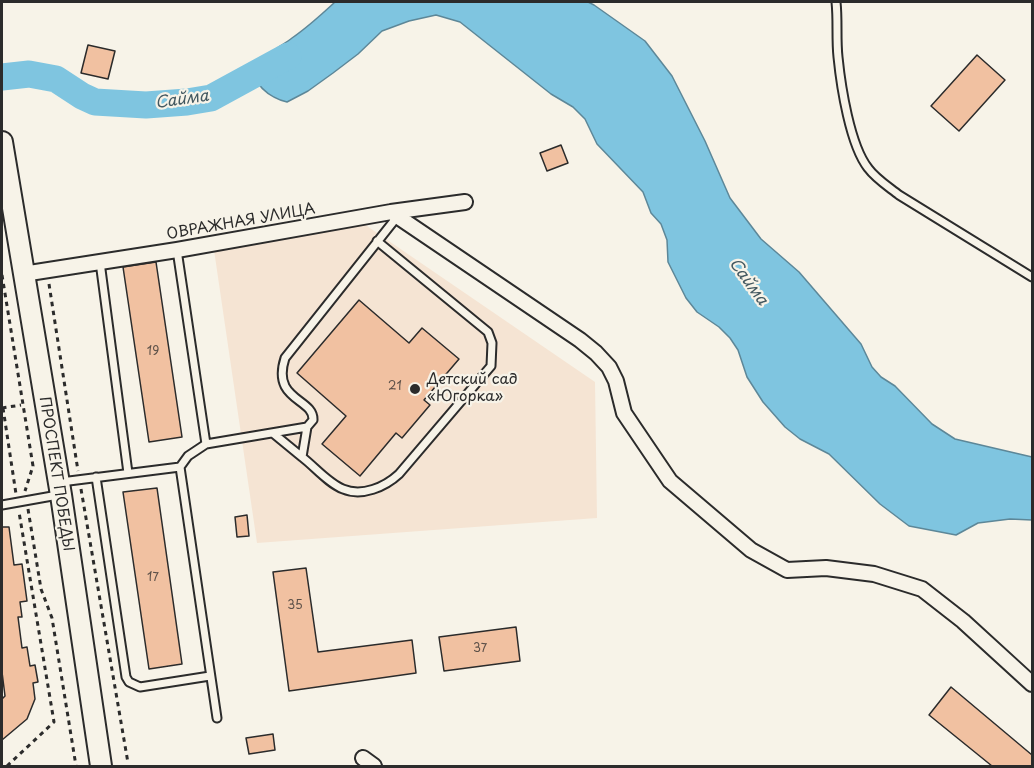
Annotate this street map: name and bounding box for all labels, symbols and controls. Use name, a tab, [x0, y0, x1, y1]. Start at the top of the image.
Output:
water label: Сайма	[154, 87, 210, 113]
street label: ОВРАЖНАЯ УЛИЦА	[165, 200, 317, 244]
water label: Сайма	[724, 255, 772, 309]
house number: 19	[147, 345, 159, 359]
place label: Детский сад «Югорка»	[427, 371, 518, 406]
house number: 21	[388, 380, 402, 394]
marker: Детский сад «Югорка»	[408, 382, 422, 396]
street label: ПРОСПЕКТ ПОБЕДЫ	[35, 395, 77, 553]
house number: 17	[147, 571, 159, 585]
house number: 35	[287, 599, 303, 613]
house number: 37	[473, 642, 487, 656]

